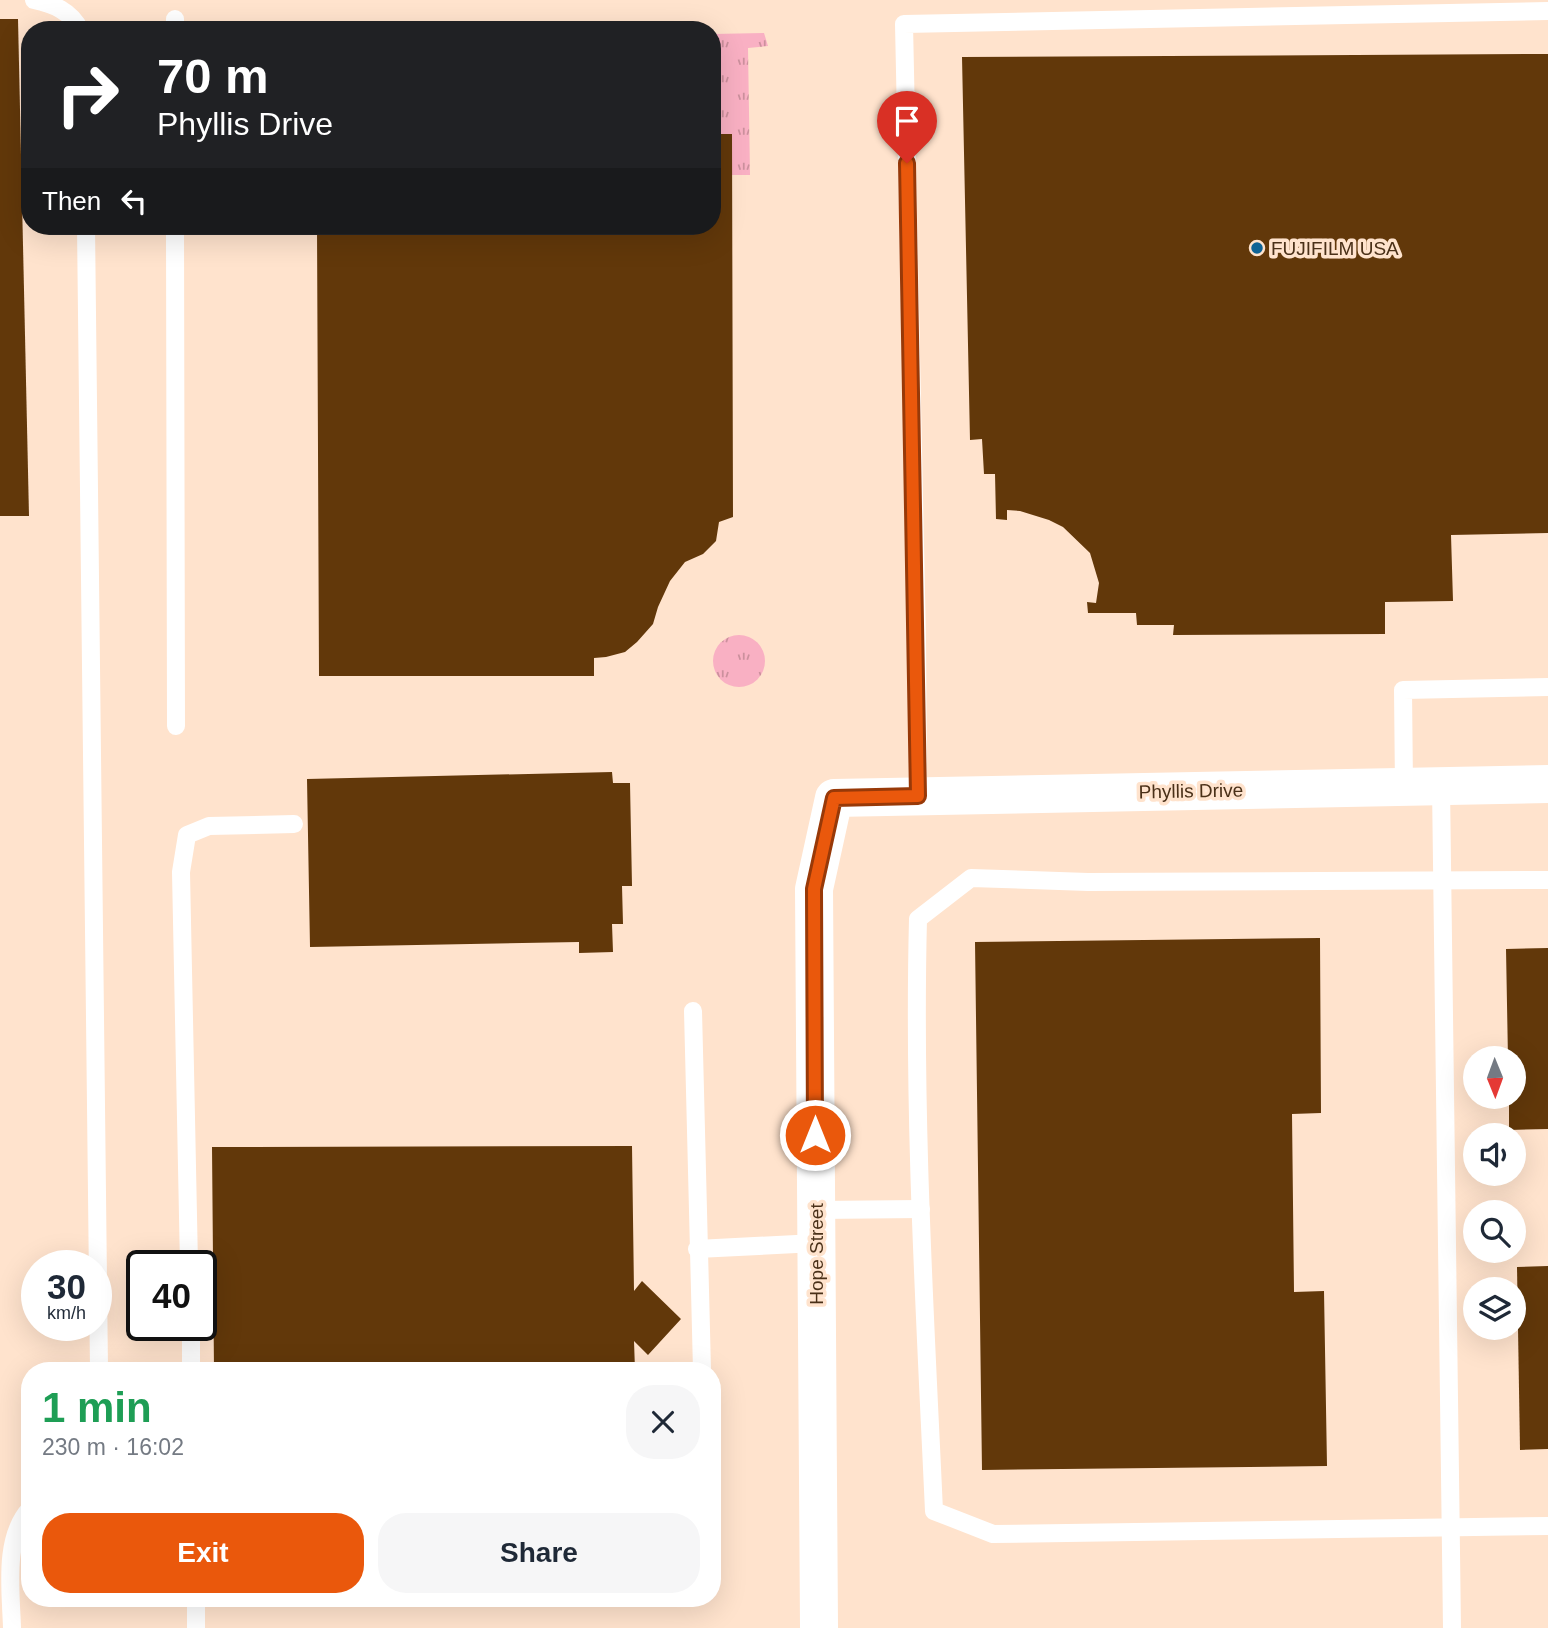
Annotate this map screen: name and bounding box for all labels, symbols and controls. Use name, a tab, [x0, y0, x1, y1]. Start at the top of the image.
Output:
icon: right	[42, 49, 133, 140]
text: 70 m	[157, 49, 269, 103]
pin	[877, 91, 937, 163]
icon: arrive	[888, 102, 926, 140]
text: Phyllis Drive	[157, 106, 333, 142]
icon: left	[115, 182, 153, 220]
text: Then	[42, 186, 101, 216]
place label: FUJIFILM USA	[1271, 238, 1399, 259]
marker: FUJIFILM USA	[1249, 240, 1265, 256]
street label: Phyllis Drive	[1139, 780, 1243, 802]
north arrow	[1463, 1046, 1526, 1110]
map controls	[1463, 1046, 1526, 1340]
position arrow	[778, 1098, 852, 1172]
button: sound	[1463, 1123, 1526, 1186]
button: search	[1463, 1200, 1526, 1263]
street label: Hope Street	[806, 1203, 827, 1305]
speed limit sign: 40	[126, 1250, 217, 1341]
text: 30	[47, 1267, 86, 1306]
button: layers	[1463, 1277, 1526, 1340]
text: km/h	[47, 1303, 86, 1323]
text: 1 min	[42, 1384, 152, 1431]
button: close	[626, 1385, 700, 1459]
text: 230 m · 16:02	[42, 1434, 184, 1460]
button: Exit	[42, 1513, 364, 1593]
button: Share	[378, 1513, 700, 1593]

